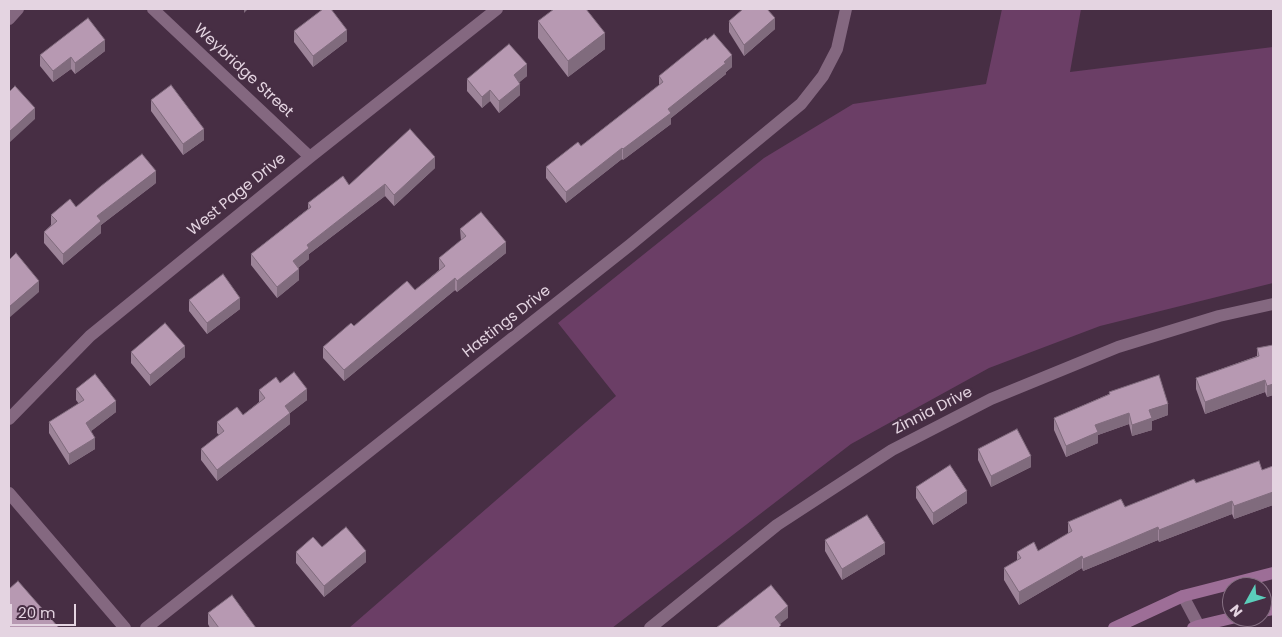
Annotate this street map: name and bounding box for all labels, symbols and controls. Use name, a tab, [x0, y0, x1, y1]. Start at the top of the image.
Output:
street label: Weybridge Street	[190, 20, 296, 122]
street label: West Page Drive	[184, 150, 290, 240]
street label: Hastings Drive	[459, 282, 555, 362]
street label: Zinnia Drive	[890, 383, 976, 439]
north arrow	[1222, 577, 1272, 627]
scale bar	[12, 594, 79, 626]
text: N	[1225, 600, 1247, 621]
text: 20 m	[18, 602, 56, 623]

